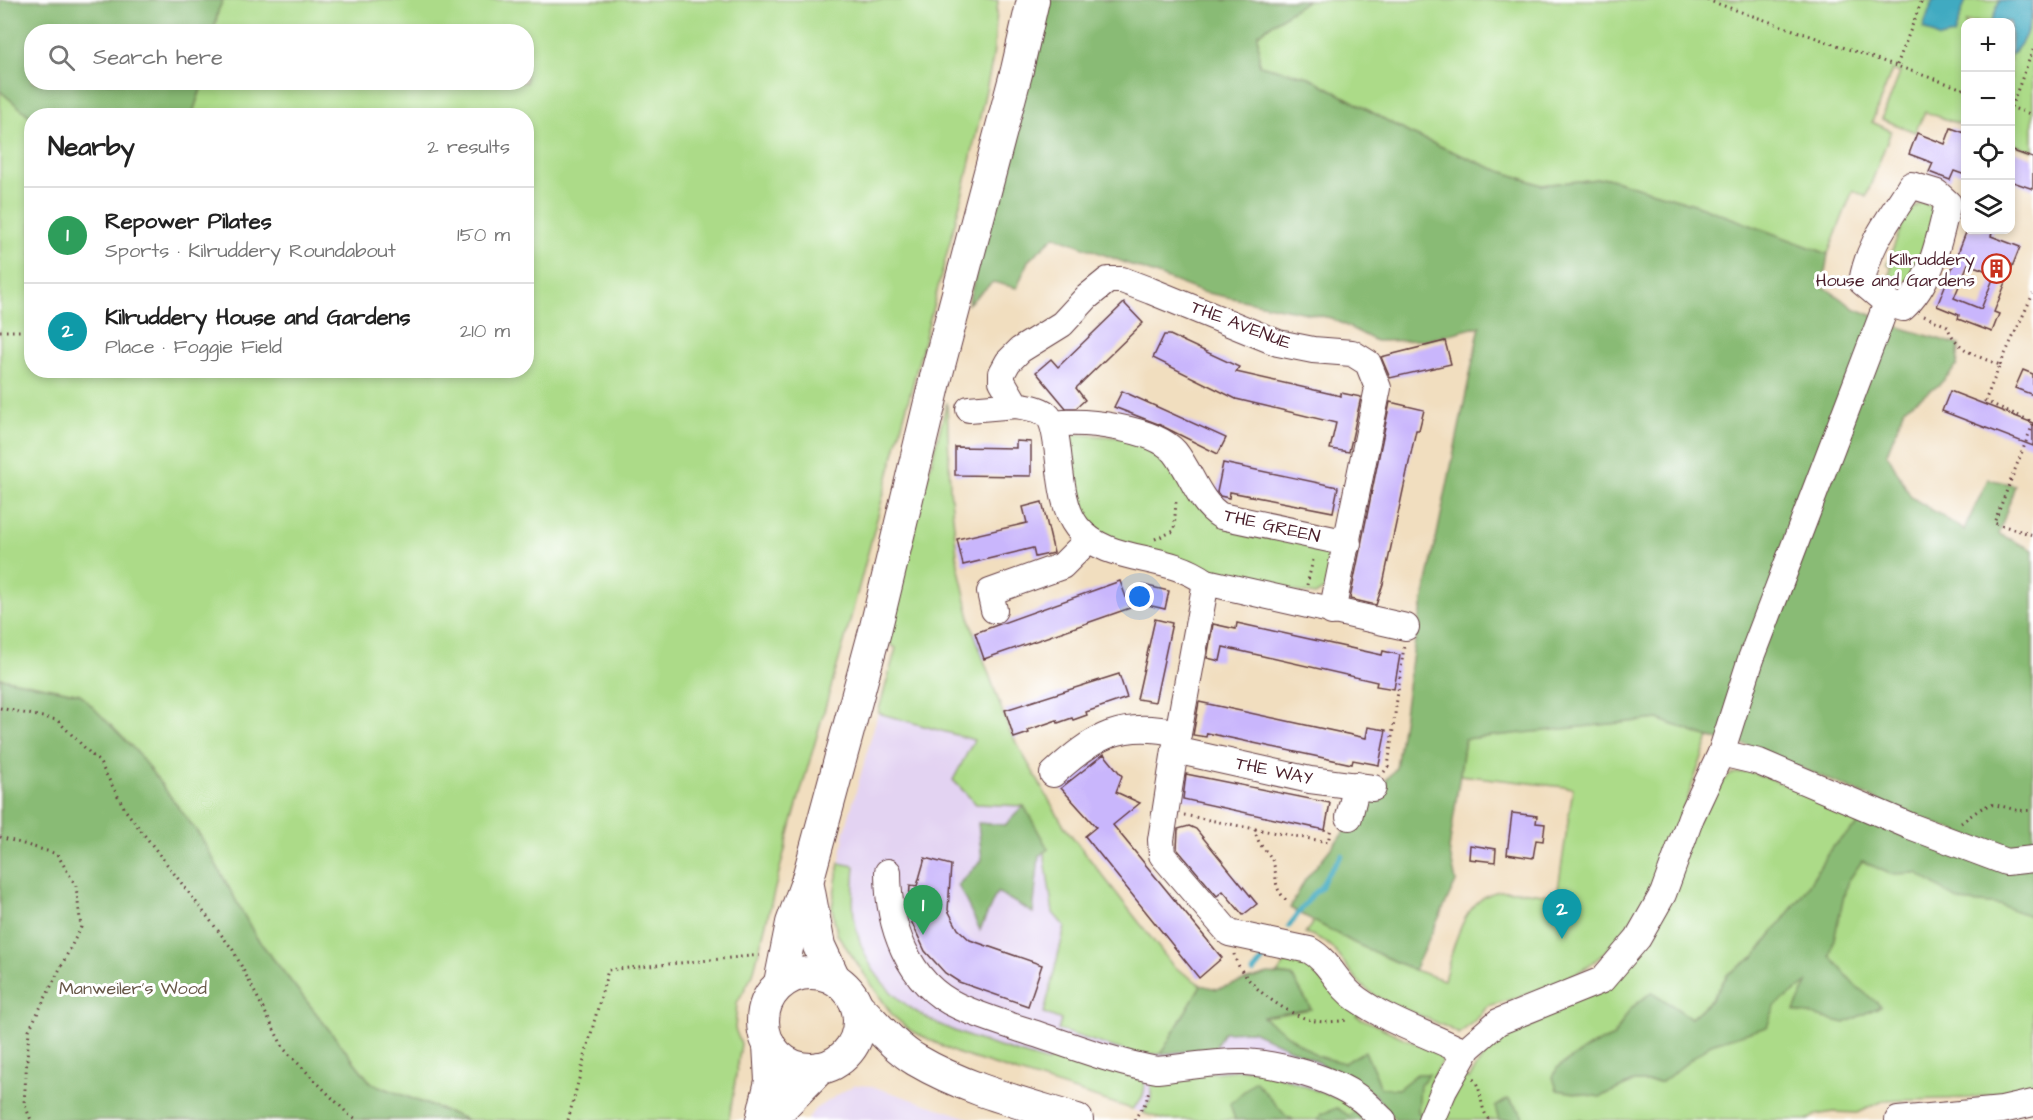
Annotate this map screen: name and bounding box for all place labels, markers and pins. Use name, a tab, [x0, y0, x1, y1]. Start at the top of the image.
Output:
place label: Killruddery House and Gardens	[1816, 247, 1975, 293]
building icon: Killruddery House and Gardens	[1980, 253, 2012, 285]
pin: 1	[904, 886, 942, 935]
pin: 2	[1542, 890, 1582, 939]

